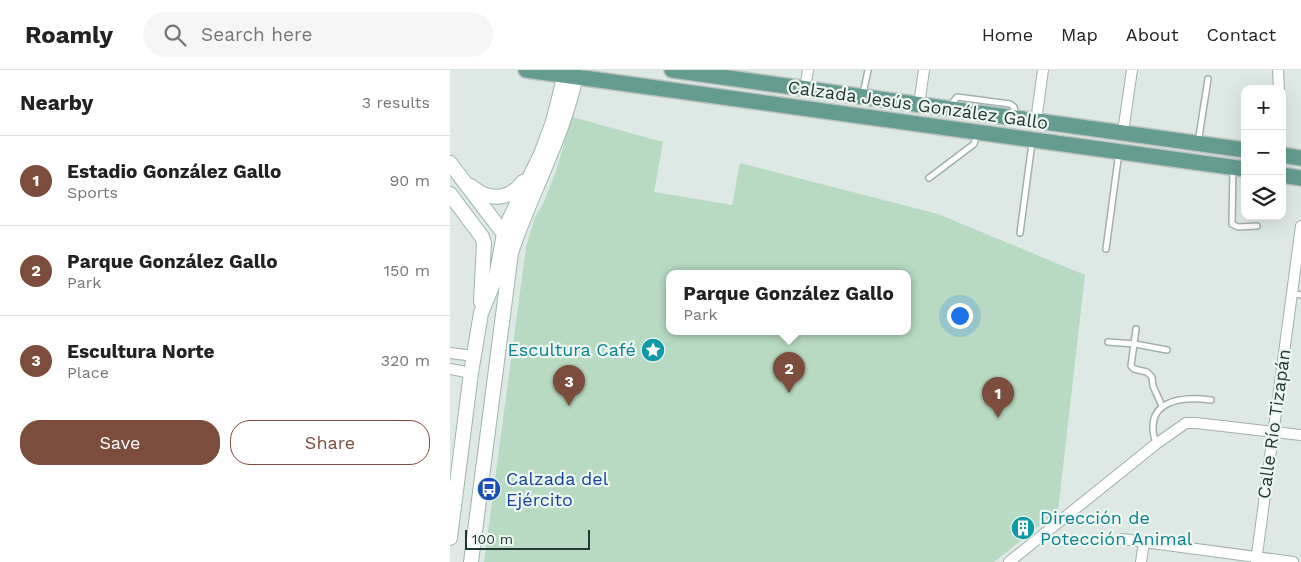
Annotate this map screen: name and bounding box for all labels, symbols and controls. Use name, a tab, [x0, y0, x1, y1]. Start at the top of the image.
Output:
search box	[143, 12, 493, 57]
text: Roamly	[25, 21, 113, 49]
icon: search	[161, 21, 189, 49]
text: Search here	[201, 23, 312, 46]
text: Home	[982, 24, 1033, 45]
text: Map	[1061, 24, 1098, 45]
text: About	[1126, 24, 1178, 45]
text: Contact	[1206, 24, 1276, 45]
street label: Calzada Jesús González Gallo	[787, 76, 1050, 133]
map controls	[1241, 85, 1286, 220]
button: +	[1241, 85, 1286, 130]
text: Nearby	[20, 90, 93, 115]
text: 3 results	[362, 93, 430, 112]
button: −	[1241, 130, 1286, 175]
text: Estadio González Gallo	[67, 160, 281, 183]
text: 1	[33, 171, 39, 190]
text: 90 m	[389, 171, 430, 190]
button: layers	[1241, 175, 1286, 220]
text: Sports	[67, 183, 118, 202]
text: Parque González Gallo	[67, 250, 278, 273]
text: 2	[31, 261, 41, 280]
text: 150 m	[384, 261, 430, 280]
popup	[666, 270, 911, 335]
text: Park	[67, 273, 101, 292]
text: Parque González Gallo	[683, 282, 894, 305]
your location	[947, 303, 973, 329]
text: Park	[683, 305, 718, 324]
place icon: Escultura Café	[640, 337, 666, 363]
place label: Escultura Café	[507, 339, 636, 360]
text: Escultura Norte	[67, 340, 215, 363]
street label: Calle Río Tizapán	[1253, 348, 1294, 500]
text: 3	[31, 351, 41, 370]
text: 320 m	[381, 351, 430, 370]
pin: 2	[773, 352, 805, 393]
text: Place	[67, 363, 109, 382]
pin: 3	[553, 365, 585, 406]
pin: 1	[982, 377, 1014, 418]
button: Save	[20, 420, 220, 465]
button: Share	[230, 420, 430, 465]
place label: Calzada del Ejército	[506, 468, 609, 510]
bus stop icon: Calzada del Ejército	[476, 476, 502, 502]
place label: Dirección de Potección Animal	[1040, 507, 1193, 549]
building icon: Dirección de Potección Animal	[1010, 515, 1036, 541]
scale bar	[465, 527, 590, 550]
text: 100 m	[472, 531, 513, 547]

